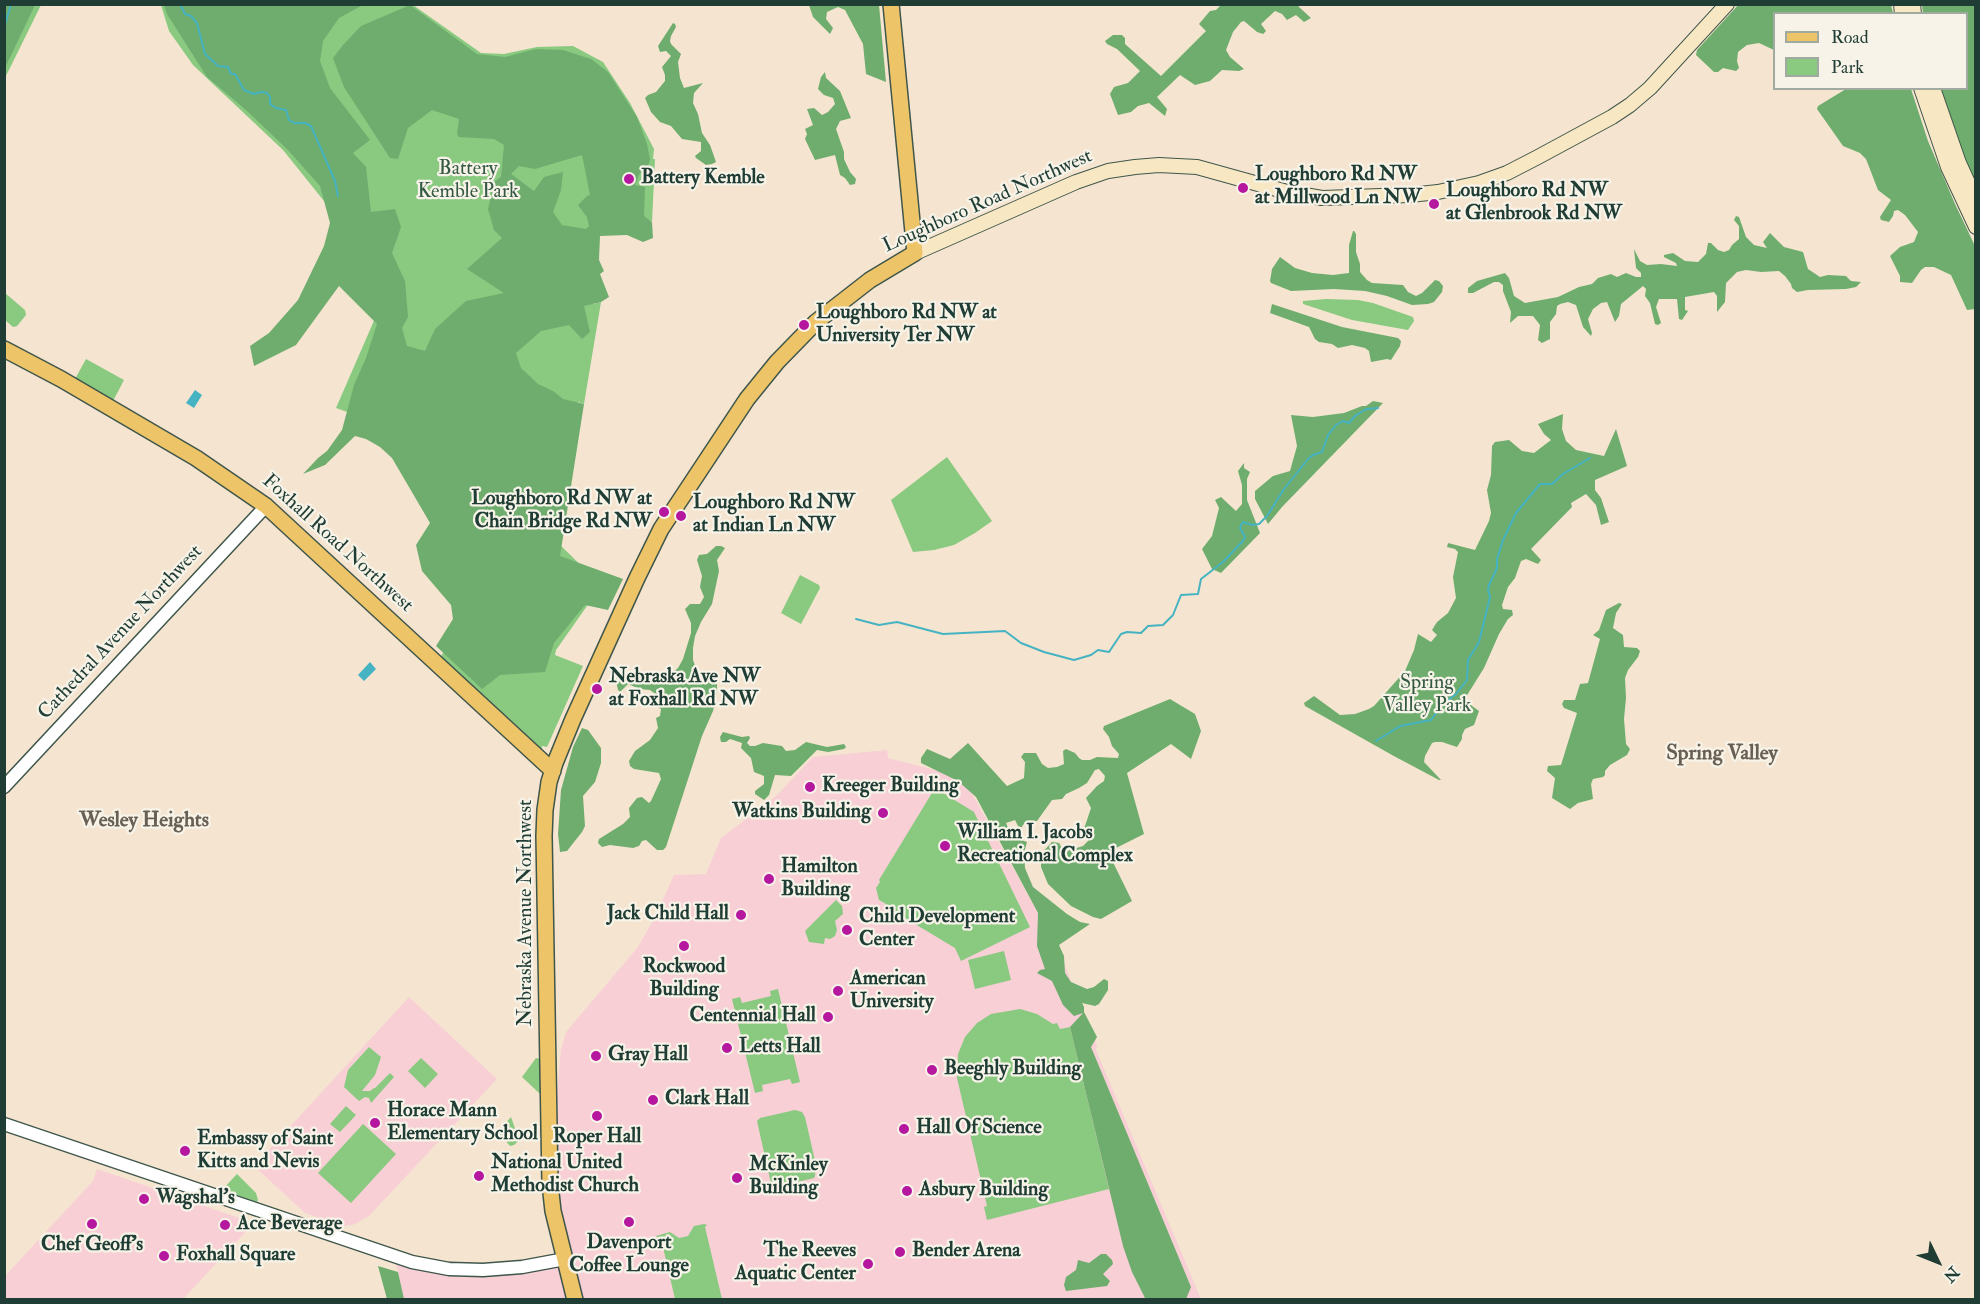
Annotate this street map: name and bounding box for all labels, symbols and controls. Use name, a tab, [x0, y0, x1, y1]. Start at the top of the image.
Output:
legend	[1773, 12, 1968, 90]
text: Road	[1831, 26, 1869, 49]
text: Park	[1831, 56, 1864, 79]
street label: Loughboro Road Northwest	[880, 145, 1096, 259]
park label: Battery Kemble Park	[417, 158, 519, 205]
place label: Loughboro Rd NW at Millwood Ln NW	[1255, 164, 1421, 211]
place label: Battery Kemble	[641, 167, 765, 191]
marker: Battery Kemble	[622, 172, 636, 186]
place label: Loughboro Rd NW at Glenbrook Rd NW	[1446, 180, 1622, 227]
marker: Loughboro Rd NW at Millwood Ln NW	[1236, 181, 1250, 195]
marker: Loughboro Rd NW at Glenbrook Rd NW	[1427, 197, 1441, 211]
place label: Loughboro Rd NW at University Ter NW	[816, 302, 997, 349]
marker: Loughboro Rd NW at University Ter NW	[797, 318, 811, 332]
street label: Foxhall Road Northwest	[257, 470, 417, 618]
place label: Loughboro Rd NW at Chain Bridge Rd NW	[471, 488, 652, 535]
place label: Loughboro Rd NW at Indian Ln NW	[693, 492, 855, 539]
marker: Loughboro Rd NW at Chain Bridge Rd NW	[657, 505, 671, 519]
marker: Loughboro Rd NW at Indian Ln NW	[674, 509, 688, 523]
street label: Cathedral Avenue Northwest	[34, 541, 208, 725]
place label: Nebraska Ave NW at Foxhall Rd NW	[609, 666, 760, 713]
park label: Spring Valley Park	[1383, 672, 1471, 719]
marker: Nebraska Ave NW at Foxhall Rd NW	[590, 682, 604, 696]
district label: Spring Valley	[1666, 741, 1778, 767]
place label: Kreeger Building	[822, 775, 959, 799]
marker: Kreeger Building	[803, 780, 817, 794]
street label: Nebraska Avenue Northwest	[515, 799, 539, 1027]
place label: Watkins Building	[732, 801, 871, 825]
marker: Watkins Building	[876, 806, 890, 820]
district label: Wesley Heights	[79, 808, 209, 834]
place label: William I. Jacobs Recreational Complex	[957, 822, 1133, 869]
marker: William I. Jacobs Recreational Complex	[938, 839, 952, 853]
place label: Hamilton Building	[781, 856, 858, 903]
marker: Hamilton Building	[762, 872, 776, 886]
place label: Jack Child Hall	[607, 903, 729, 927]
place label: Child Development Center	[859, 906, 1015, 953]
marker: Jack Child Hall	[734, 908, 748, 922]
marker: Child Development Center	[840, 923, 854, 937]
marker: Rockwood Building	[677, 939, 691, 953]
place label: Rockwood Building	[643, 956, 725, 1003]
place label: American University	[850, 968, 933, 1015]
marker: American University	[831, 984, 845, 998]
place label: Centennial Hall	[690, 1005, 816, 1029]
marker: Centennial Hall	[821, 1010, 835, 1024]
place label: Letts Hall	[739, 1036, 821, 1060]
marker: Letts Hall	[720, 1041, 734, 1055]
place label: Gray Hall	[608, 1044, 688, 1068]
marker: Gray Hall	[589, 1049, 603, 1063]
place label: Beeghly Building	[944, 1058, 1081, 1082]
marker: Beeghly Building	[925, 1063, 939, 1077]
place label: Clark Hall	[665, 1088, 749, 1112]
marker: Clark Hall	[646, 1093, 660, 1107]
place label: Horace Mann Elementary School	[387, 1100, 538, 1147]
marker: Roper Hall	[590, 1109, 604, 1123]
marker: Horace Mann Elementary School	[368, 1116, 382, 1130]
place label: Hall Of Science	[916, 1117, 1042, 1141]
marker: Hall Of Science	[897, 1122, 911, 1136]
place label: Roper Hall	[553, 1126, 641, 1150]
place label: Embassy of Saint Kitts and Nevis	[197, 1128, 333, 1175]
marker: Embassy of Saint Kitts and Nevis	[178, 1144, 192, 1158]
place label: National United Methodist Church	[491, 1152, 639, 1199]
place label: McKinley Building	[749, 1154, 828, 1201]
marker: National United Methodist Church	[472, 1169, 486, 1183]
marker: McKinley Building	[730, 1171, 744, 1185]
place label: Asbury Building	[919, 1179, 1048, 1203]
marker: Asbury Building	[900, 1184, 914, 1198]
place label: Wagshal's	[156, 1187, 235, 1211]
marker: Wagshal's	[137, 1192, 151, 1206]
place label: Ace Beverage	[237, 1213, 342, 1237]
marker: Davenport Coffee Lounge	[622, 1215, 636, 1229]
marker: Chef Geoff's	[85, 1217, 99, 1231]
marker: Ace Beverage	[218, 1218, 232, 1232]
place label: Davenport Coffee Lounge	[569, 1232, 689, 1279]
north arrow	[1908, 1232, 1968, 1292]
place label: Chef Geoff's	[41, 1234, 143, 1258]
place label: The Reeves Aquatic Center	[735, 1240, 856, 1287]
place label: Bender Arena	[912, 1240, 1021, 1264]
place label: Foxhall Square	[176, 1244, 295, 1268]
marker: Bender Arena	[893, 1245, 907, 1259]
marker: Foxhall Square	[157, 1249, 171, 1263]
marker: The Reeves Aquatic Center	[861, 1257, 875, 1271]
text: N	[1939, 1262, 1963, 1286]

